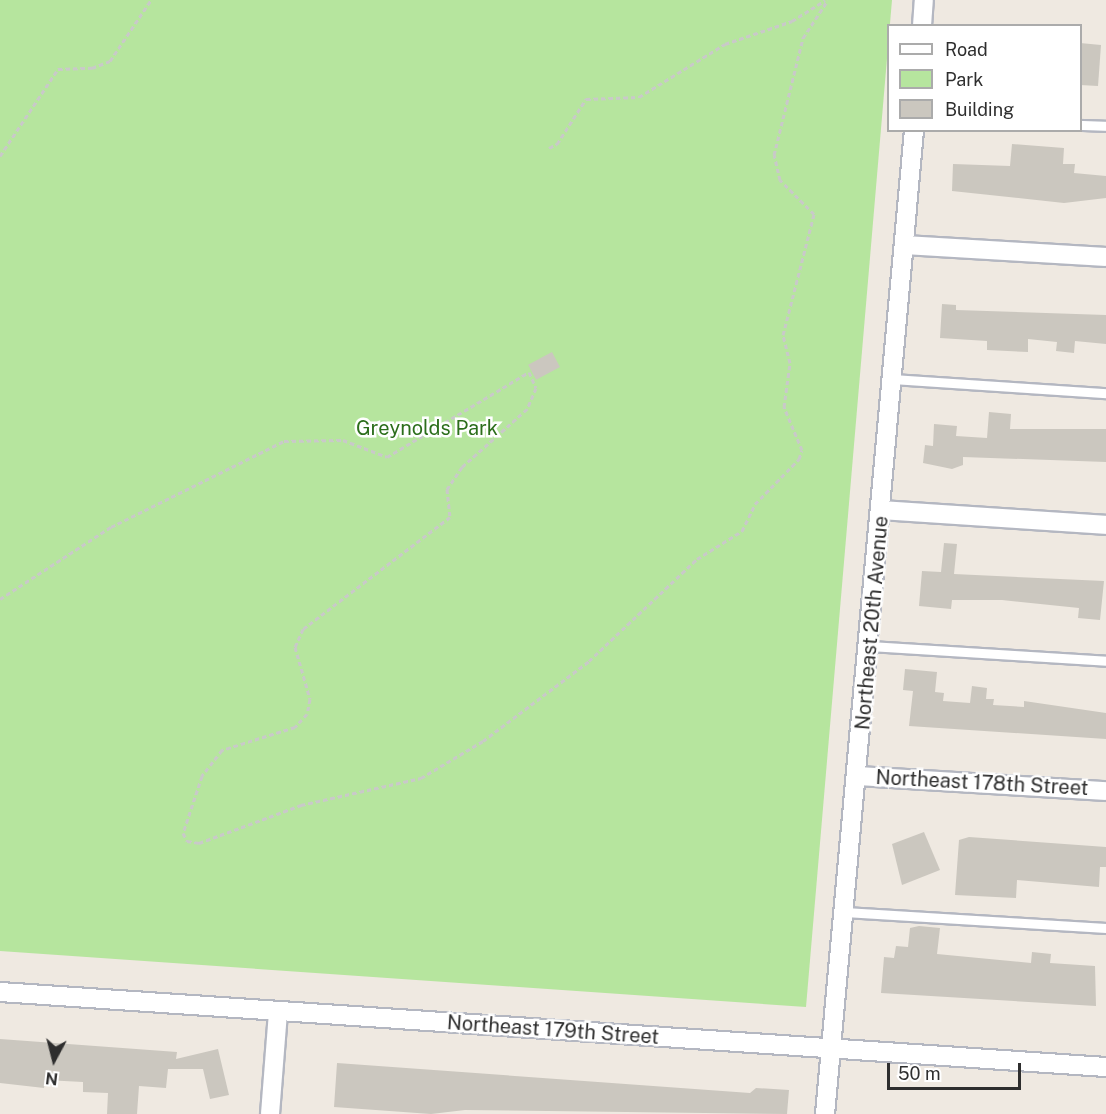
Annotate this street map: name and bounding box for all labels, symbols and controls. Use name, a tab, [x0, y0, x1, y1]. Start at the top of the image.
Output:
legend	[887, 24, 1082, 132]
text: Road	[945, 39, 988, 60]
text: Park	[945, 69, 983, 90]
text: Building	[945, 99, 1014, 120]
park label: Greynolds Park	[356, 416, 498, 440]
street label: Northeast 20th Avenue	[851, 515, 893, 731]
street label: Northeast 178th Street	[875, 765, 1089, 801]
street label: Northeast 179th Street	[446, 1011, 660, 1049]
north arrow	[24, 1030, 84, 1090]
scale bar	[890, 1051, 1024, 1089]
text: 50 m	[898, 1063, 941, 1084]
text: N	[44, 1068, 59, 1089]

